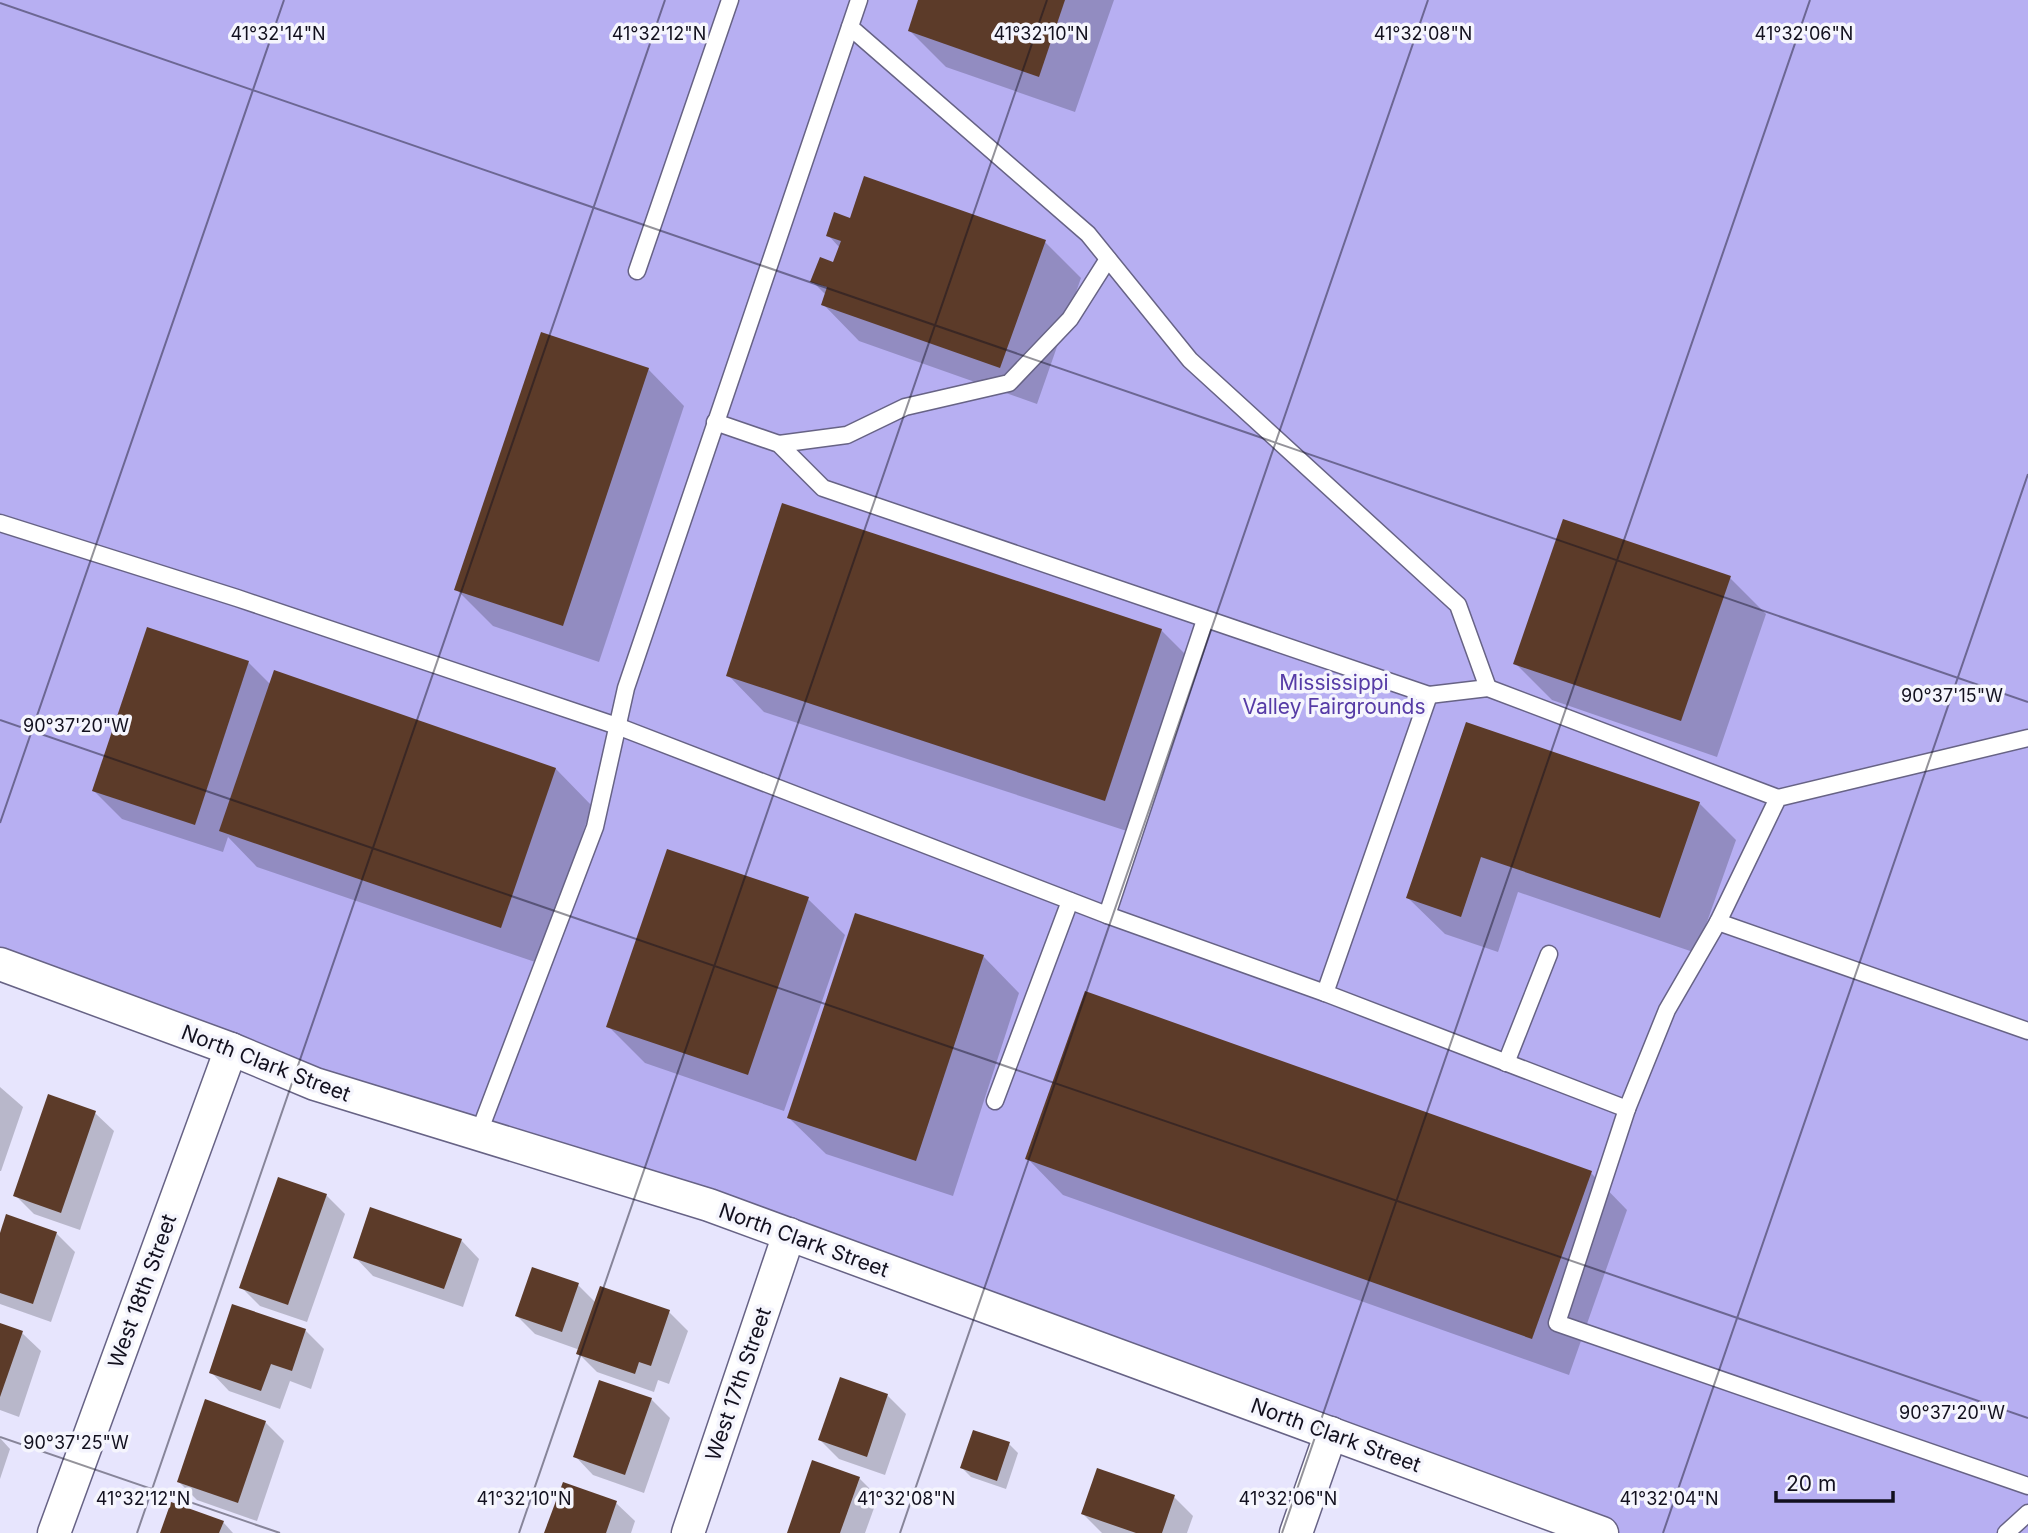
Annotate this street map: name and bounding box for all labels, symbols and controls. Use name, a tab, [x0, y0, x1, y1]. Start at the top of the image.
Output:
text: 41°32'14"N	[230, 23, 326, 44]
text: 41°32'12"N	[612, 23, 706, 44]
text: 41°32'10"N	[994, 23, 1088, 44]
text: 41°32'08"N	[1374, 23, 1472, 44]
text: 41°32'06"N	[1755, 23, 1853, 44]
park label: Mississippi Valley Fairgrounds	[1242, 670, 1426, 719]
text: 90°37'15"W	[1901, 685, 2003, 706]
text: 90°37'20"W	[23, 715, 129, 736]
street label: North Clark Street	[178, 1019, 354, 1107]
street label: North Clark Street	[716, 1198, 892, 1282]
street label: West 18th Street	[103, 1211, 181, 1371]
street label: West 17th Street	[700, 1304, 776, 1464]
street label: North Clark Street	[1248, 1393, 1424, 1477]
text: 90°37'20"W	[1899, 1402, 2005, 1423]
text: 90°37'25"W	[23, 1432, 129, 1453]
scale bar	[1776, 1460, 1893, 1504]
text: 20 m	[1786, 1471, 1836, 1496]
text: 41°32'12"N	[96, 1488, 190, 1509]
text: 41°32'10"N	[477, 1488, 571, 1509]
text: 41°32'08"N	[857, 1488, 955, 1509]
text: 41°32'06"N	[1239, 1488, 1337, 1509]
text: 41°32'04"N	[1619, 1488, 1719, 1509]

